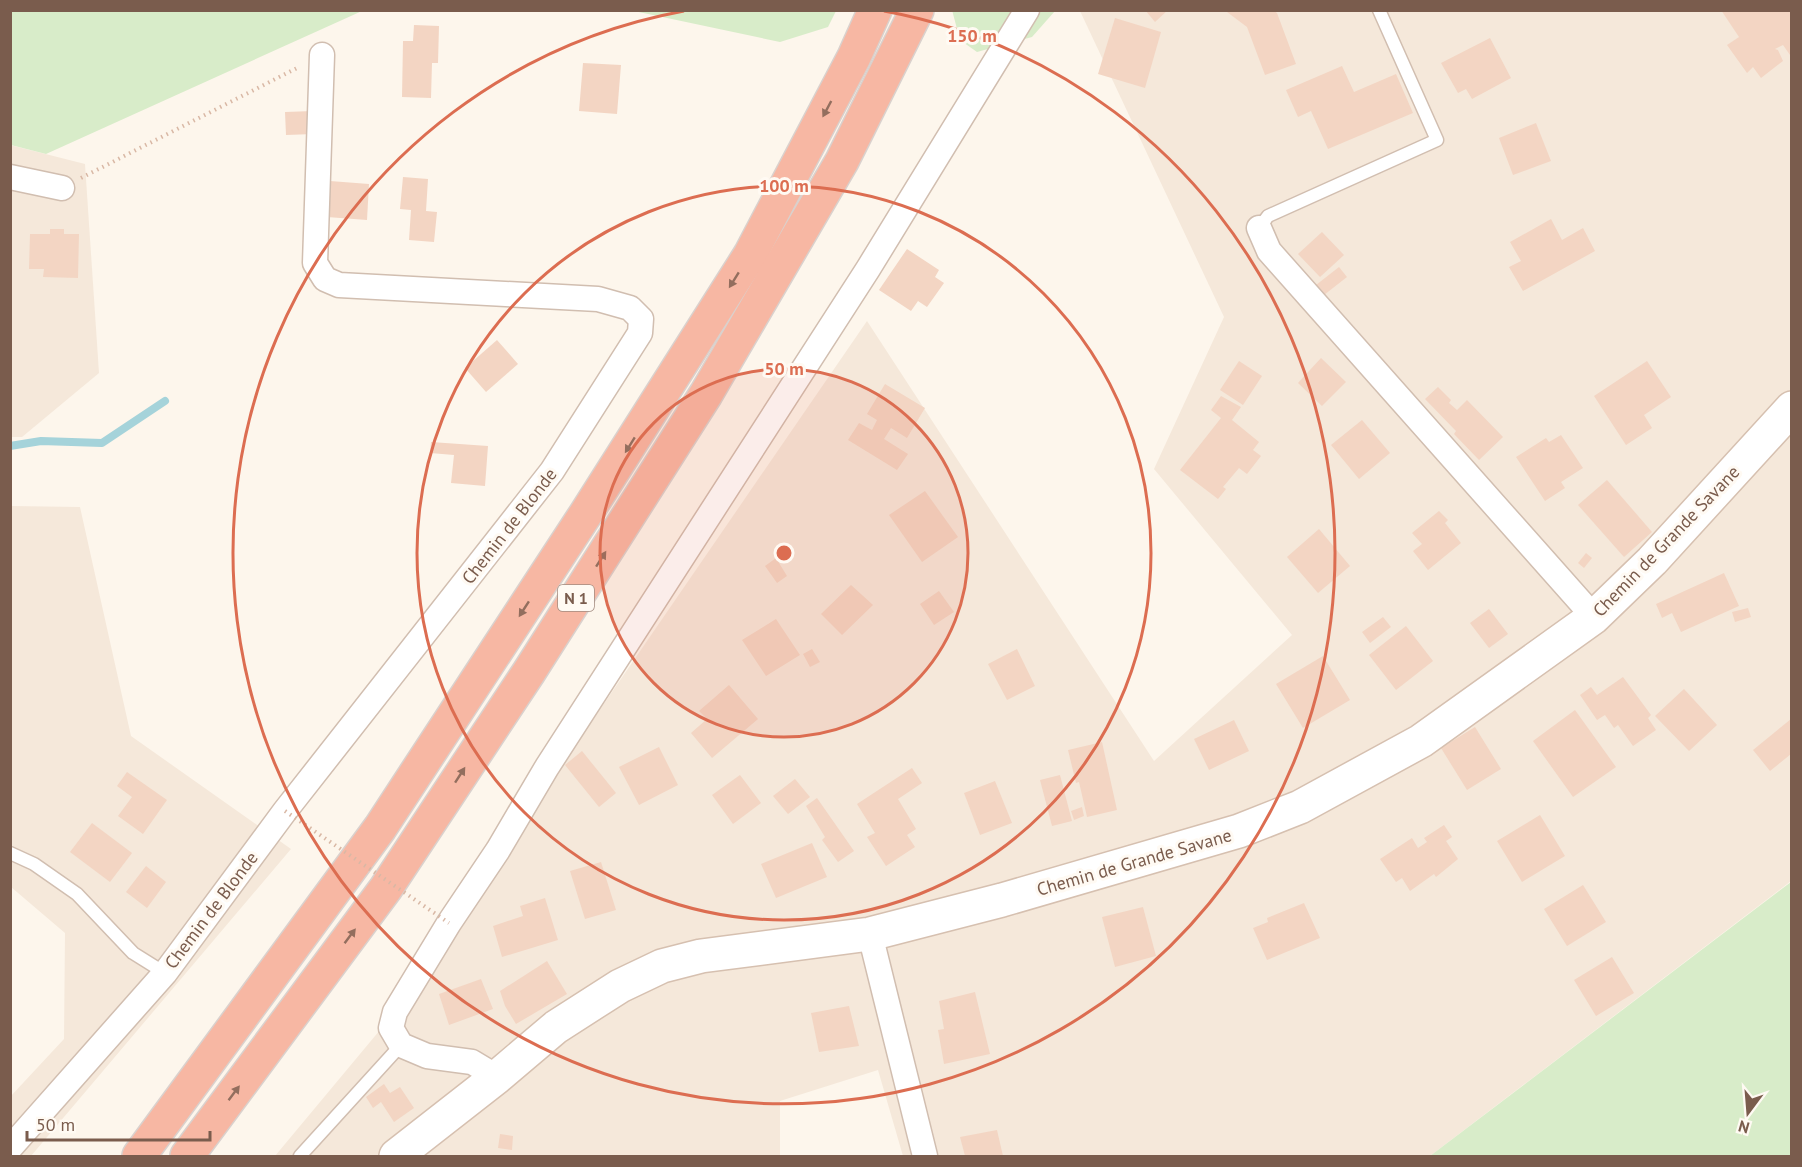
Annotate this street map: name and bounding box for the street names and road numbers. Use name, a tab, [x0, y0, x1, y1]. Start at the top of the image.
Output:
street label: Chemin de Grande Savane	[1588, 460, 1744, 622]
street label: Chemin de Blonde	[457, 463, 561, 589]
road number: N 1	[558, 585, 594, 611]
street label: Chemin de Grande Savane	[1034, 823, 1234, 901]
street label: Chemin de Blonde	[159, 847, 263, 973]

